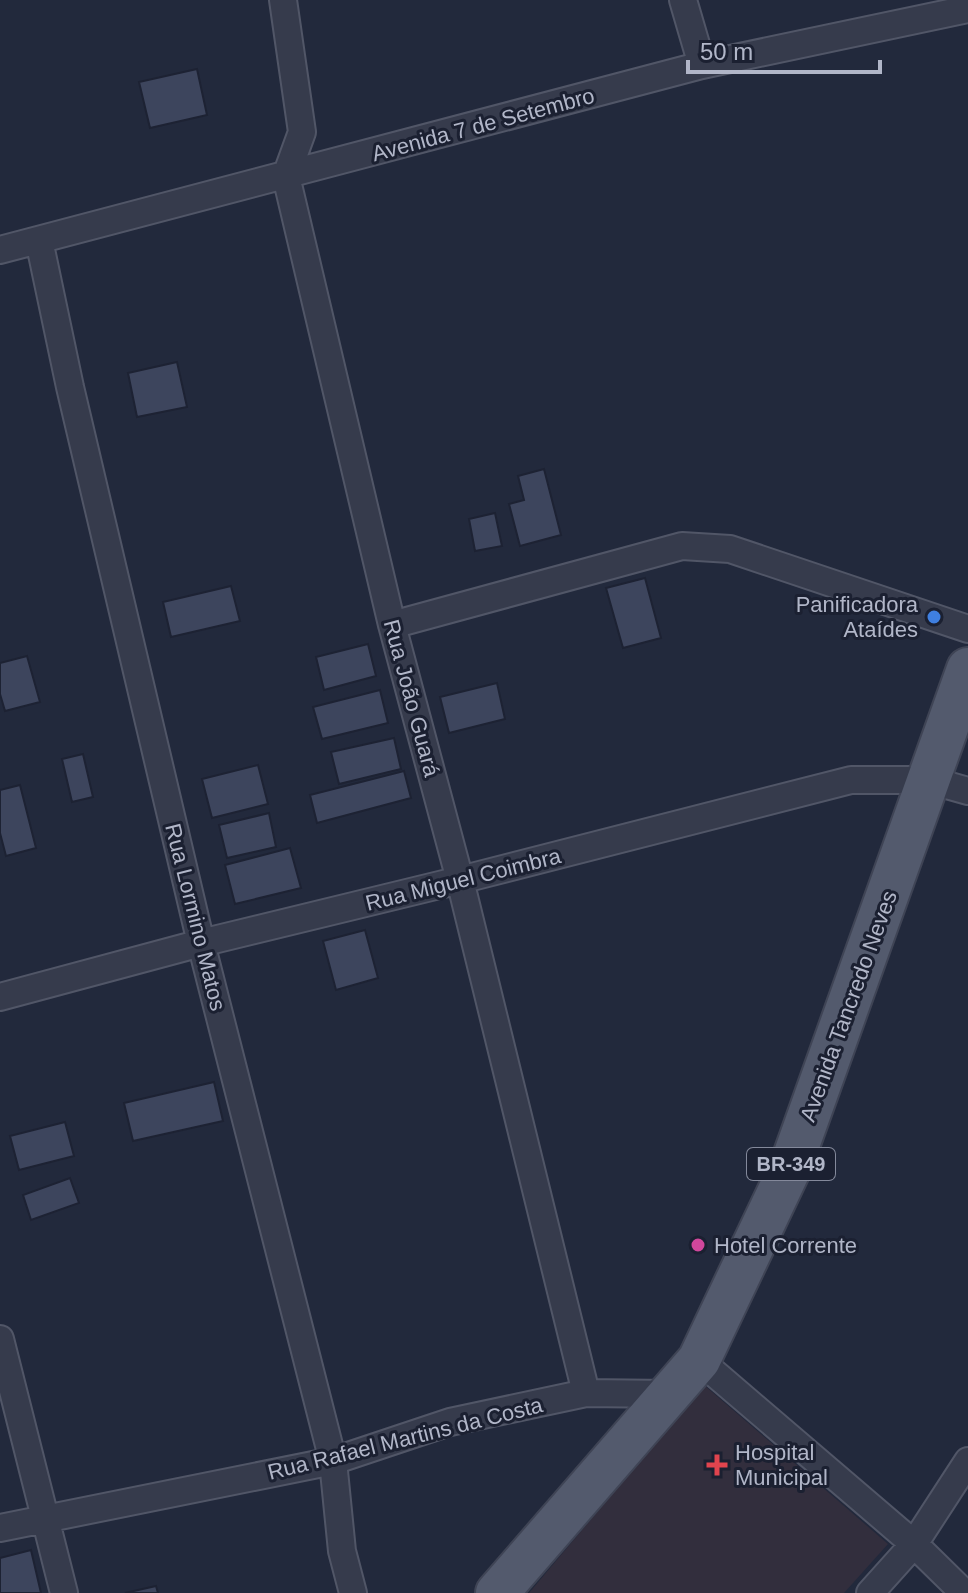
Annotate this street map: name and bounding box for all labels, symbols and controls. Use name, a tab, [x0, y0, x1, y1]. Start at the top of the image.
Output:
scale bar	[688, 24, 880, 74]
text: 50 m	[700, 38, 753, 65]
street label: Avenida 7 de Setembro	[369, 83, 597, 166]
place label: Panificadora Ataídes	[796, 592, 919, 642]
marker: Panificadora Ataídes	[925, 608, 943, 626]
street label: Rua João Guará	[379, 617, 445, 780]
street label: Rua Lormino Matos	[160, 821, 231, 1013]
street label: Rua Miguel Coimbra	[363, 843, 564, 916]
street label: Avenida Tancredo Neves	[795, 887, 902, 1125]
road number: BR-349	[747, 1148, 835, 1180]
place label: Hotel Corrente	[714, 1233, 857, 1258]
marker: Hotel Corrente	[689, 1236, 707, 1254]
street label: Rua Rafael Martins da Costa	[265, 1392, 546, 1485]
place label: Hospital Municipal	[735, 1440, 828, 1490]
marker: Hospital Municipal	[706, 1454, 728, 1476]

